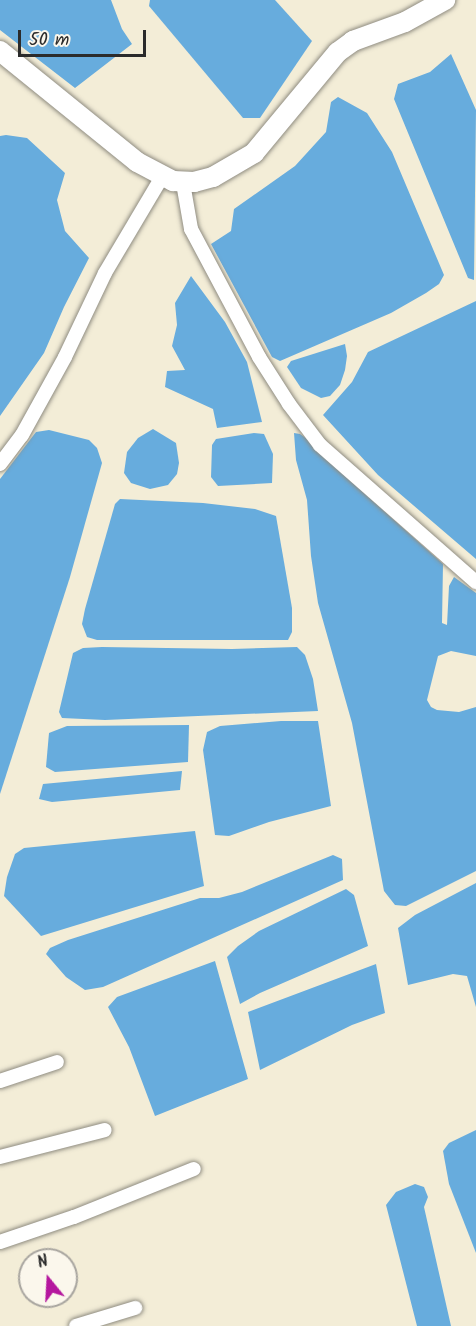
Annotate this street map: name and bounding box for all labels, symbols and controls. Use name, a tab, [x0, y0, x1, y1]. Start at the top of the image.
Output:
scale bar	[21, 18, 148, 56]
text: 50 m	[29, 26, 69, 55]
north arrow	[18, 1248, 78, 1308]
text: N	[34, 1249, 52, 1276]

